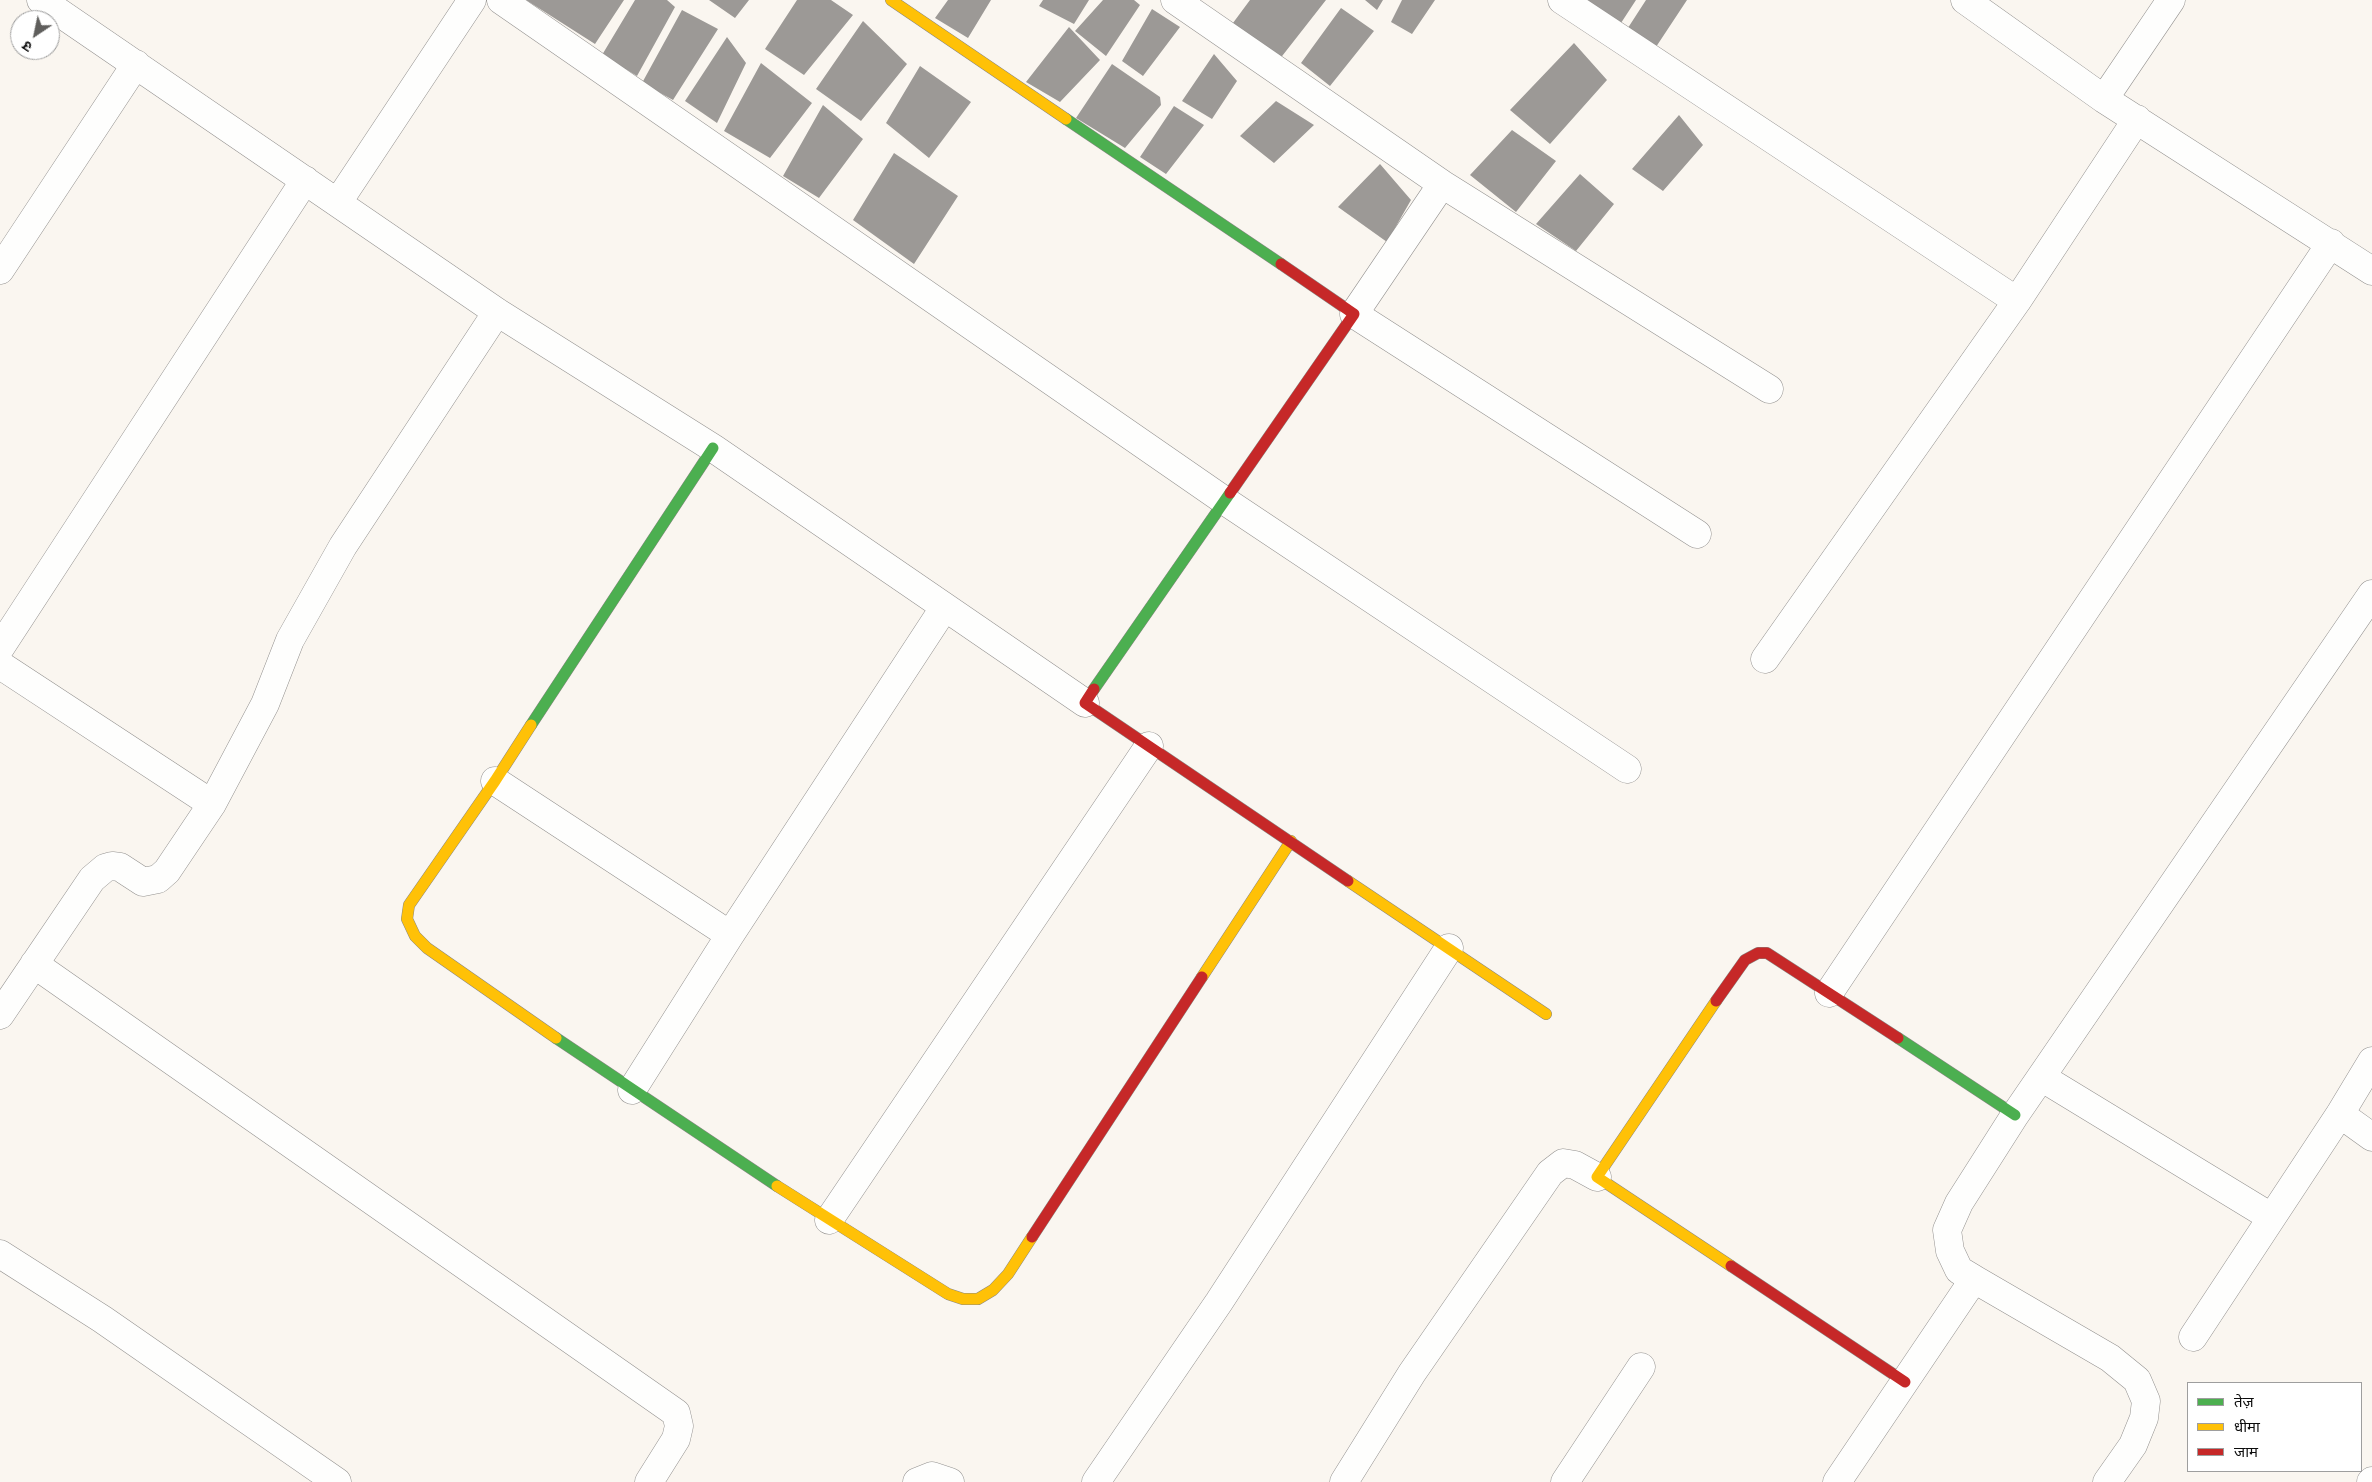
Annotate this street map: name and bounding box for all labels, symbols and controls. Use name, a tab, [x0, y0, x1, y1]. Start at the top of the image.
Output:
north arrow	[10, 10, 60, 60]
text: उ	[18, 36, 36, 57]
legend	[2187, 1382, 2362, 1472]
text: तेज़	[2234, 1391, 2254, 1412]
text: धीमा	[2234, 1416, 2260, 1437]
text: जाम	[2234, 1441, 2258, 1462]

